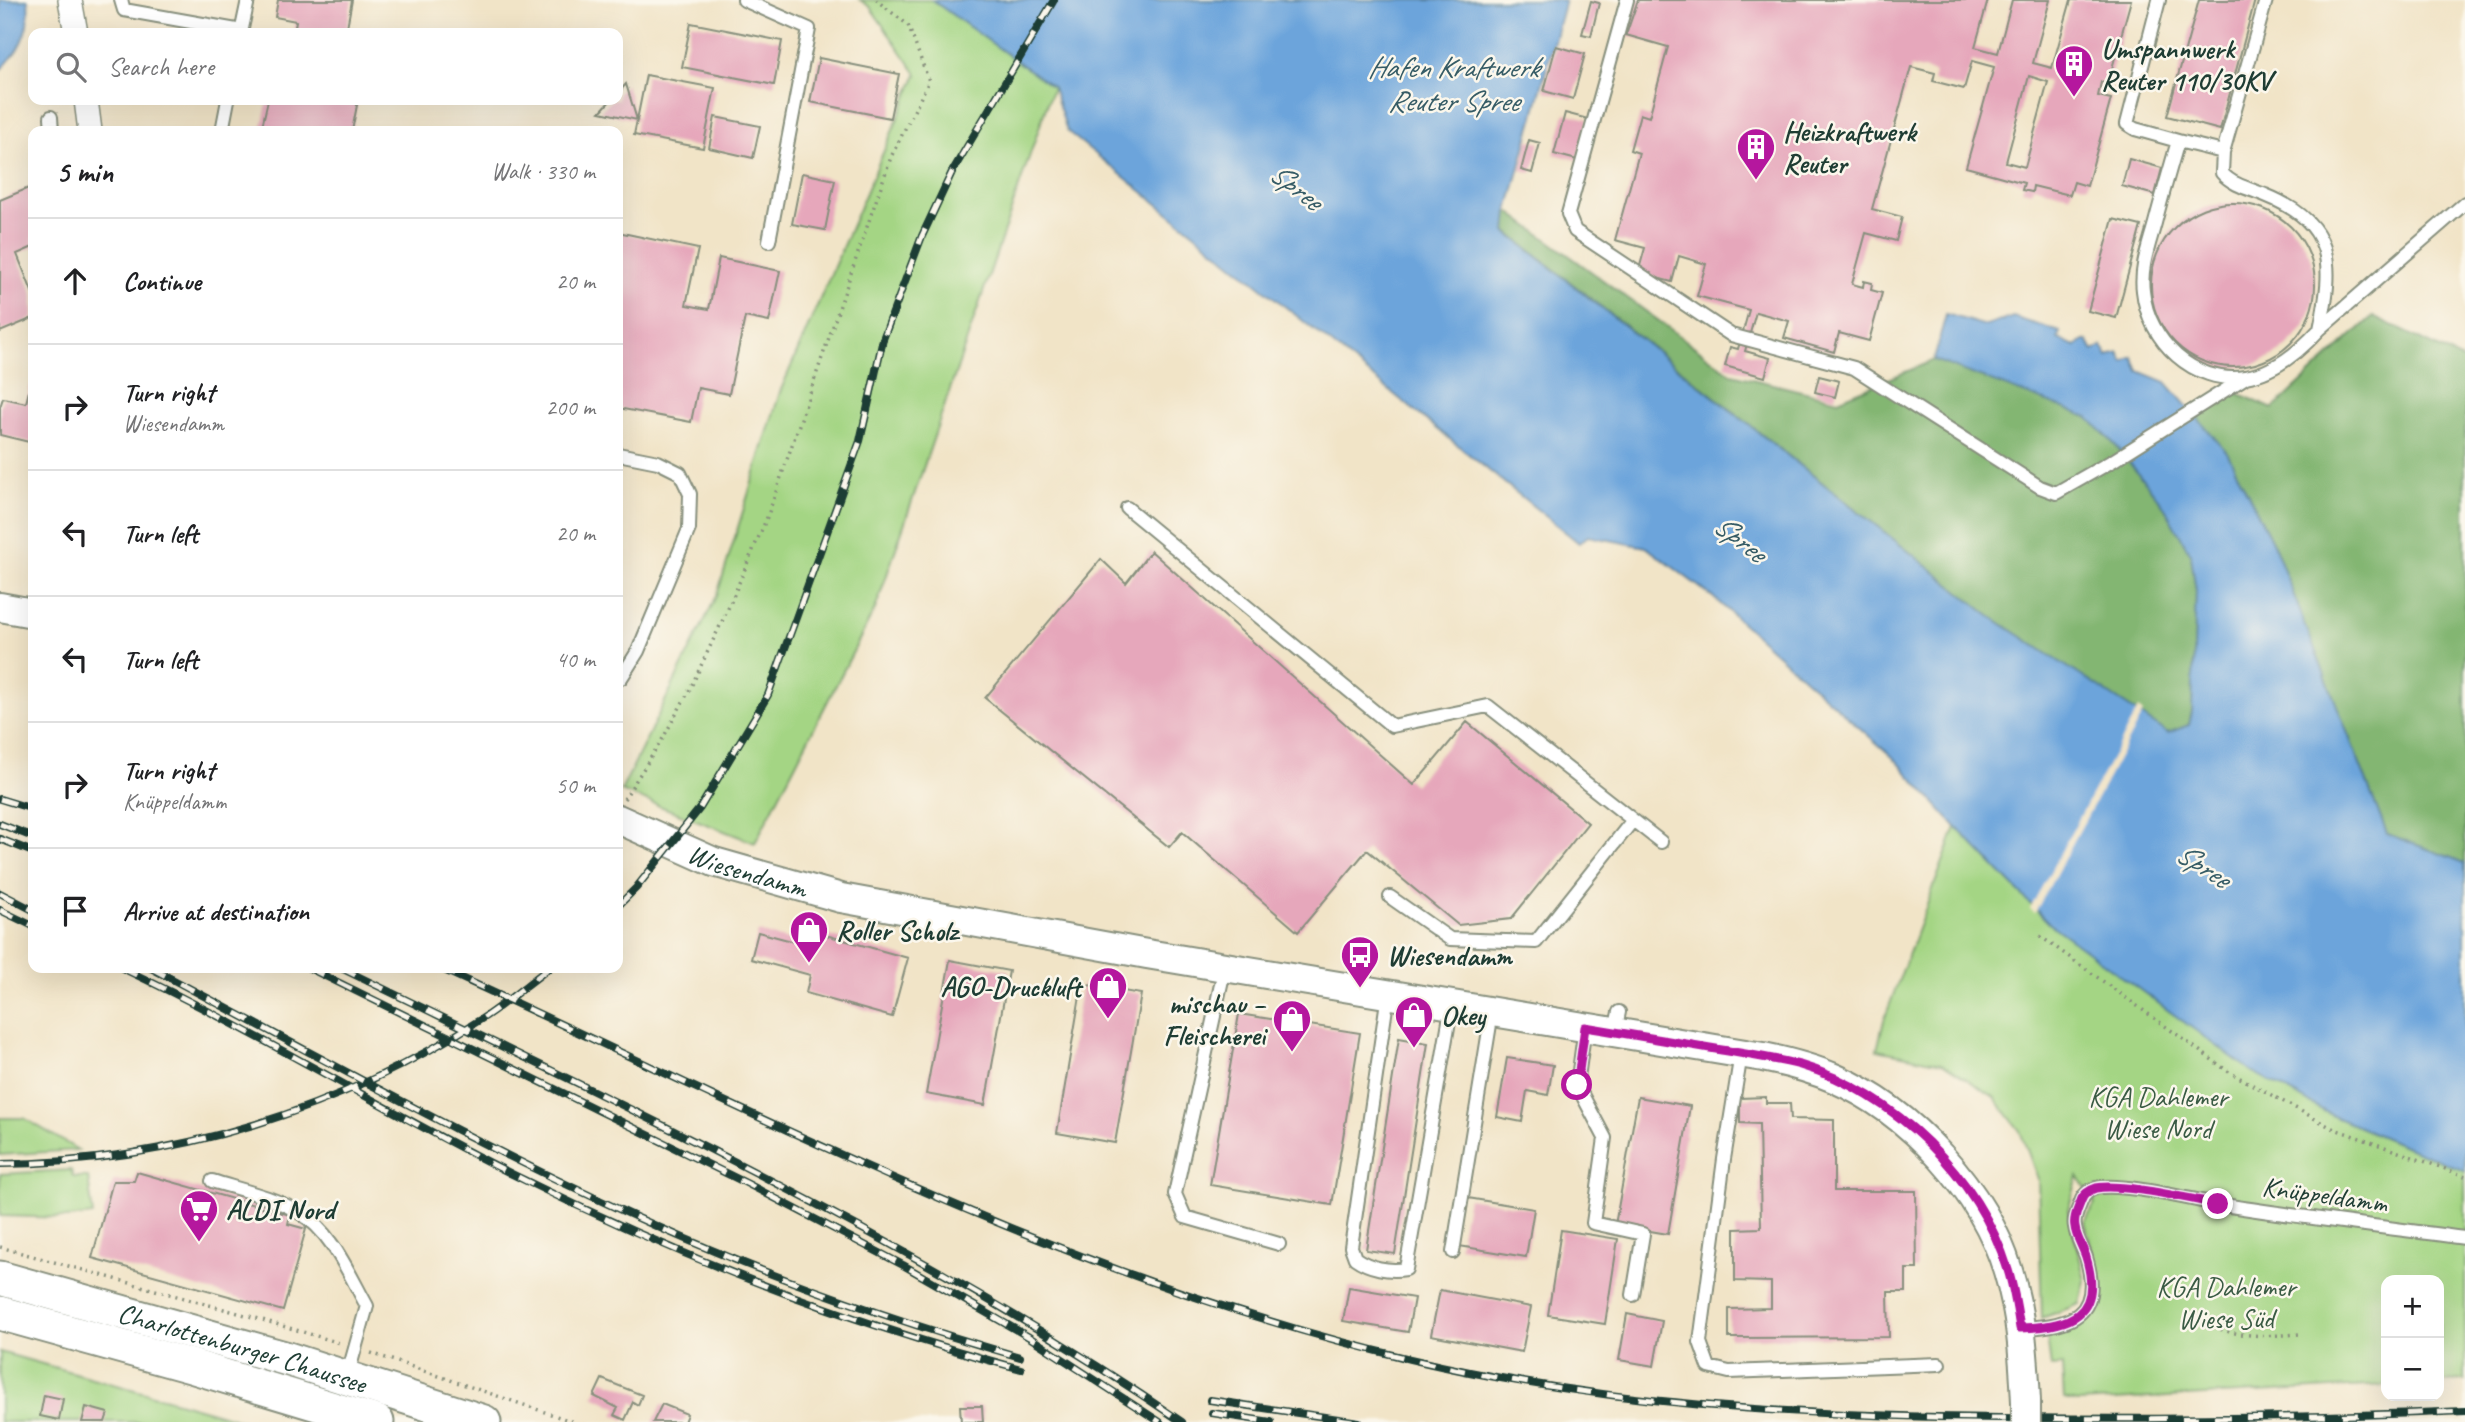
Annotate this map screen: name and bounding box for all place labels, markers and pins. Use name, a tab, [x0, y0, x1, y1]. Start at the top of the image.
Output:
place label: Umspannwerk Reuter 110/30KV	[2101, 31, 2278, 98]
building icon: Umspannwerk Reuter 110/30KV	[2053, 43, 2095, 98]
place label: Heizkraftwerk Reuter	[1783, 114, 1918, 181]
building icon: Heizkraftwerk Reuter	[1735, 126, 1777, 181]
shop icon: Roller Scholz	[788, 909, 830, 964]
place label: Roller Scholz	[836, 913, 961, 948]
bus stop icon: Wiesendamm	[1339, 934, 1381, 989]
place label: Wiesendamm	[1387, 938, 1514, 973]
shop icon: AGO-Druckluft	[1087, 965, 1129, 1020]
place label: AGO-Druckluft	[941, 969, 1084, 1004]
place label: mischau – Fleischerei	[1164, 986, 1269, 1053]
shop icon: Okey	[1393, 994, 1435, 1049]
shop icon: mischau – Fleischerei	[1271, 998, 1313, 1053]
place label: Okey	[1441, 998, 1488, 1034]
supermarket icon: ALDI Nord	[178, 1188, 220, 1243]
place label: ALDI Nord	[226, 1192, 339, 1227]

